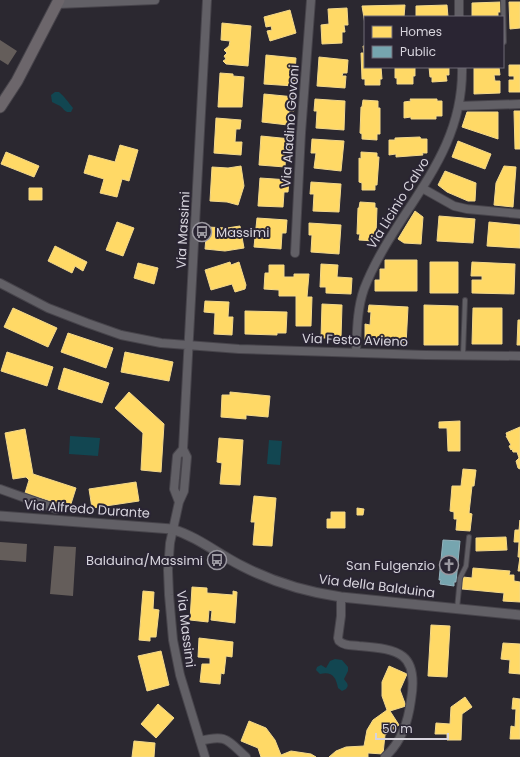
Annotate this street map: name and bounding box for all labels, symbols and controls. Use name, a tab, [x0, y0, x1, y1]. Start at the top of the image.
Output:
legend	[364, 16, 504, 68]
text: Homes	[400, 23, 442, 40]
text: Public	[400, 43, 436, 60]
street label: Via Aladino Govoni	[276, 64, 304, 188]
street label: Via Licinio Calvo	[362, 153, 434, 253]
street label: Via Massimi	[171, 191, 195, 269]
bus stop icon: Massimi	[191, 221, 213, 243]
place label: Massimi	[216, 223, 269, 242]
street label: Via Festo Avieno	[302, 329, 408, 351]
street label: Via Alfredo Durante	[23, 495, 151, 523]
bus stop icon: Balduina/Massimi	[206, 549, 228, 571]
place label: Balduina/Massimi	[86, 551, 203, 570]
church icon: San Fulgenzio	[438, 554, 460, 576]
place label: San Fulgenzio	[346, 556, 435, 575]
street label: Via della Balduina	[318, 569, 436, 603]
street label: Via Massimi	[172, 589, 200, 669]
scale bar	[376, 715, 448, 741]
text: 50 m	[382, 720, 413, 737]

